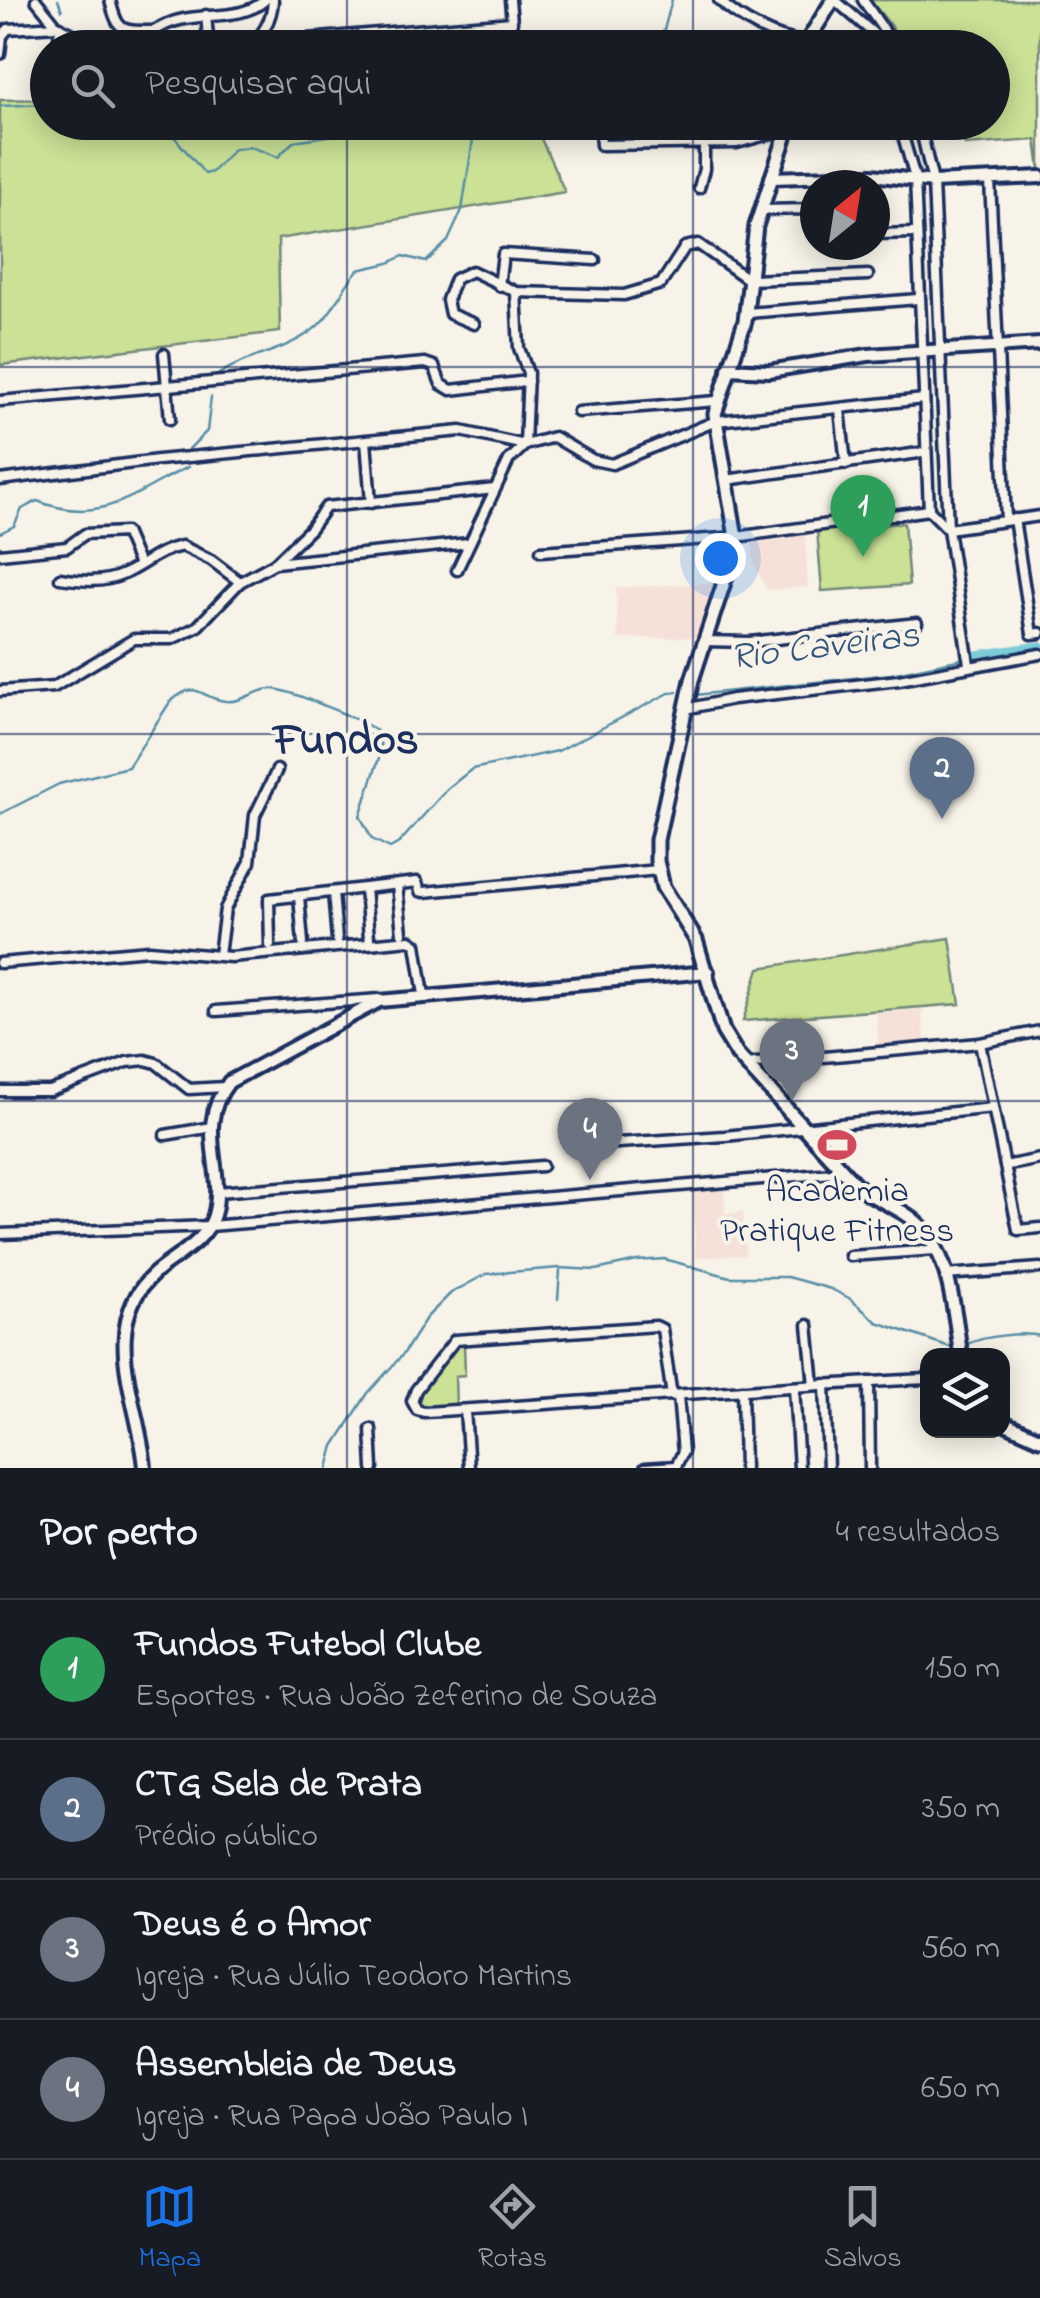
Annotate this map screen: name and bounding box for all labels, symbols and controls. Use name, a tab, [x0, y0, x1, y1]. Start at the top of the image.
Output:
search box	[30, 30, 1010, 140]
text: Pesquisar aqui	[145, 57, 371, 113]
icon: search	[65, 58, 120, 113]
north arrow	[800, 170, 890, 260]
pin: 1	[830, 474, 896, 557]
your location	[695, 533, 746, 584]
water label: Rio Caveiras	[727, 609, 923, 687]
district label: Fundos	[271, 709, 419, 775]
pin: 2	[910, 736, 974, 819]
pin: 3	[760, 1018, 824, 1101]
pin: 4	[558, 1098, 622, 1180]
sports icon: Academia Pratique Fitness	[816, 1124, 858, 1166]
place label: Academia Pratique Fitness	[720, 1167, 954, 1258]
map controls	[920, 1348, 1010, 1438]
button: layers	[920, 1348, 1010, 1438]
text: Por perto	[40, 1503, 198, 1564]
text: 4 resultados	[836, 1510, 1000, 1557]
text: Fundos Futebol Clube	[135, 1618, 481, 1674]
text: 1	[67, 1646, 78, 1693]
text: 150 m	[925, 1646, 1000, 1693]
text: Esportes · Rua João Zeferino de Souza	[135, 1674, 657, 1721]
text: CTG Sela de Prata	[135, 1758, 422, 1814]
text: 2	[65, 1786, 80, 1833]
text: 350 m	[922, 1786, 1000, 1833]
text: Prédio público	[135, 1814, 318, 1861]
text: Deus é o Amor	[135, 1898, 371, 1954]
text: 3	[66, 1926, 79, 1973]
text: 560 m	[921, 1926, 1000, 1973]
text: Igreja · Rua Júlio Teodoro Martins	[135, 1954, 572, 2001]
text: Assembleia de Deus	[135, 2038, 457, 2094]
text: 4	[66, 2066, 79, 2113]
text: 650 m	[921, 2066, 1000, 2113]
text: Igreja · Rua Papa João Paulo I	[135, 2094, 528, 2141]
tab: Mapa	[139, 2179, 201, 2280]
tab: Rotas	[478, 2179, 547, 2280]
tab: Salvos	[824, 2179, 901, 2280]

